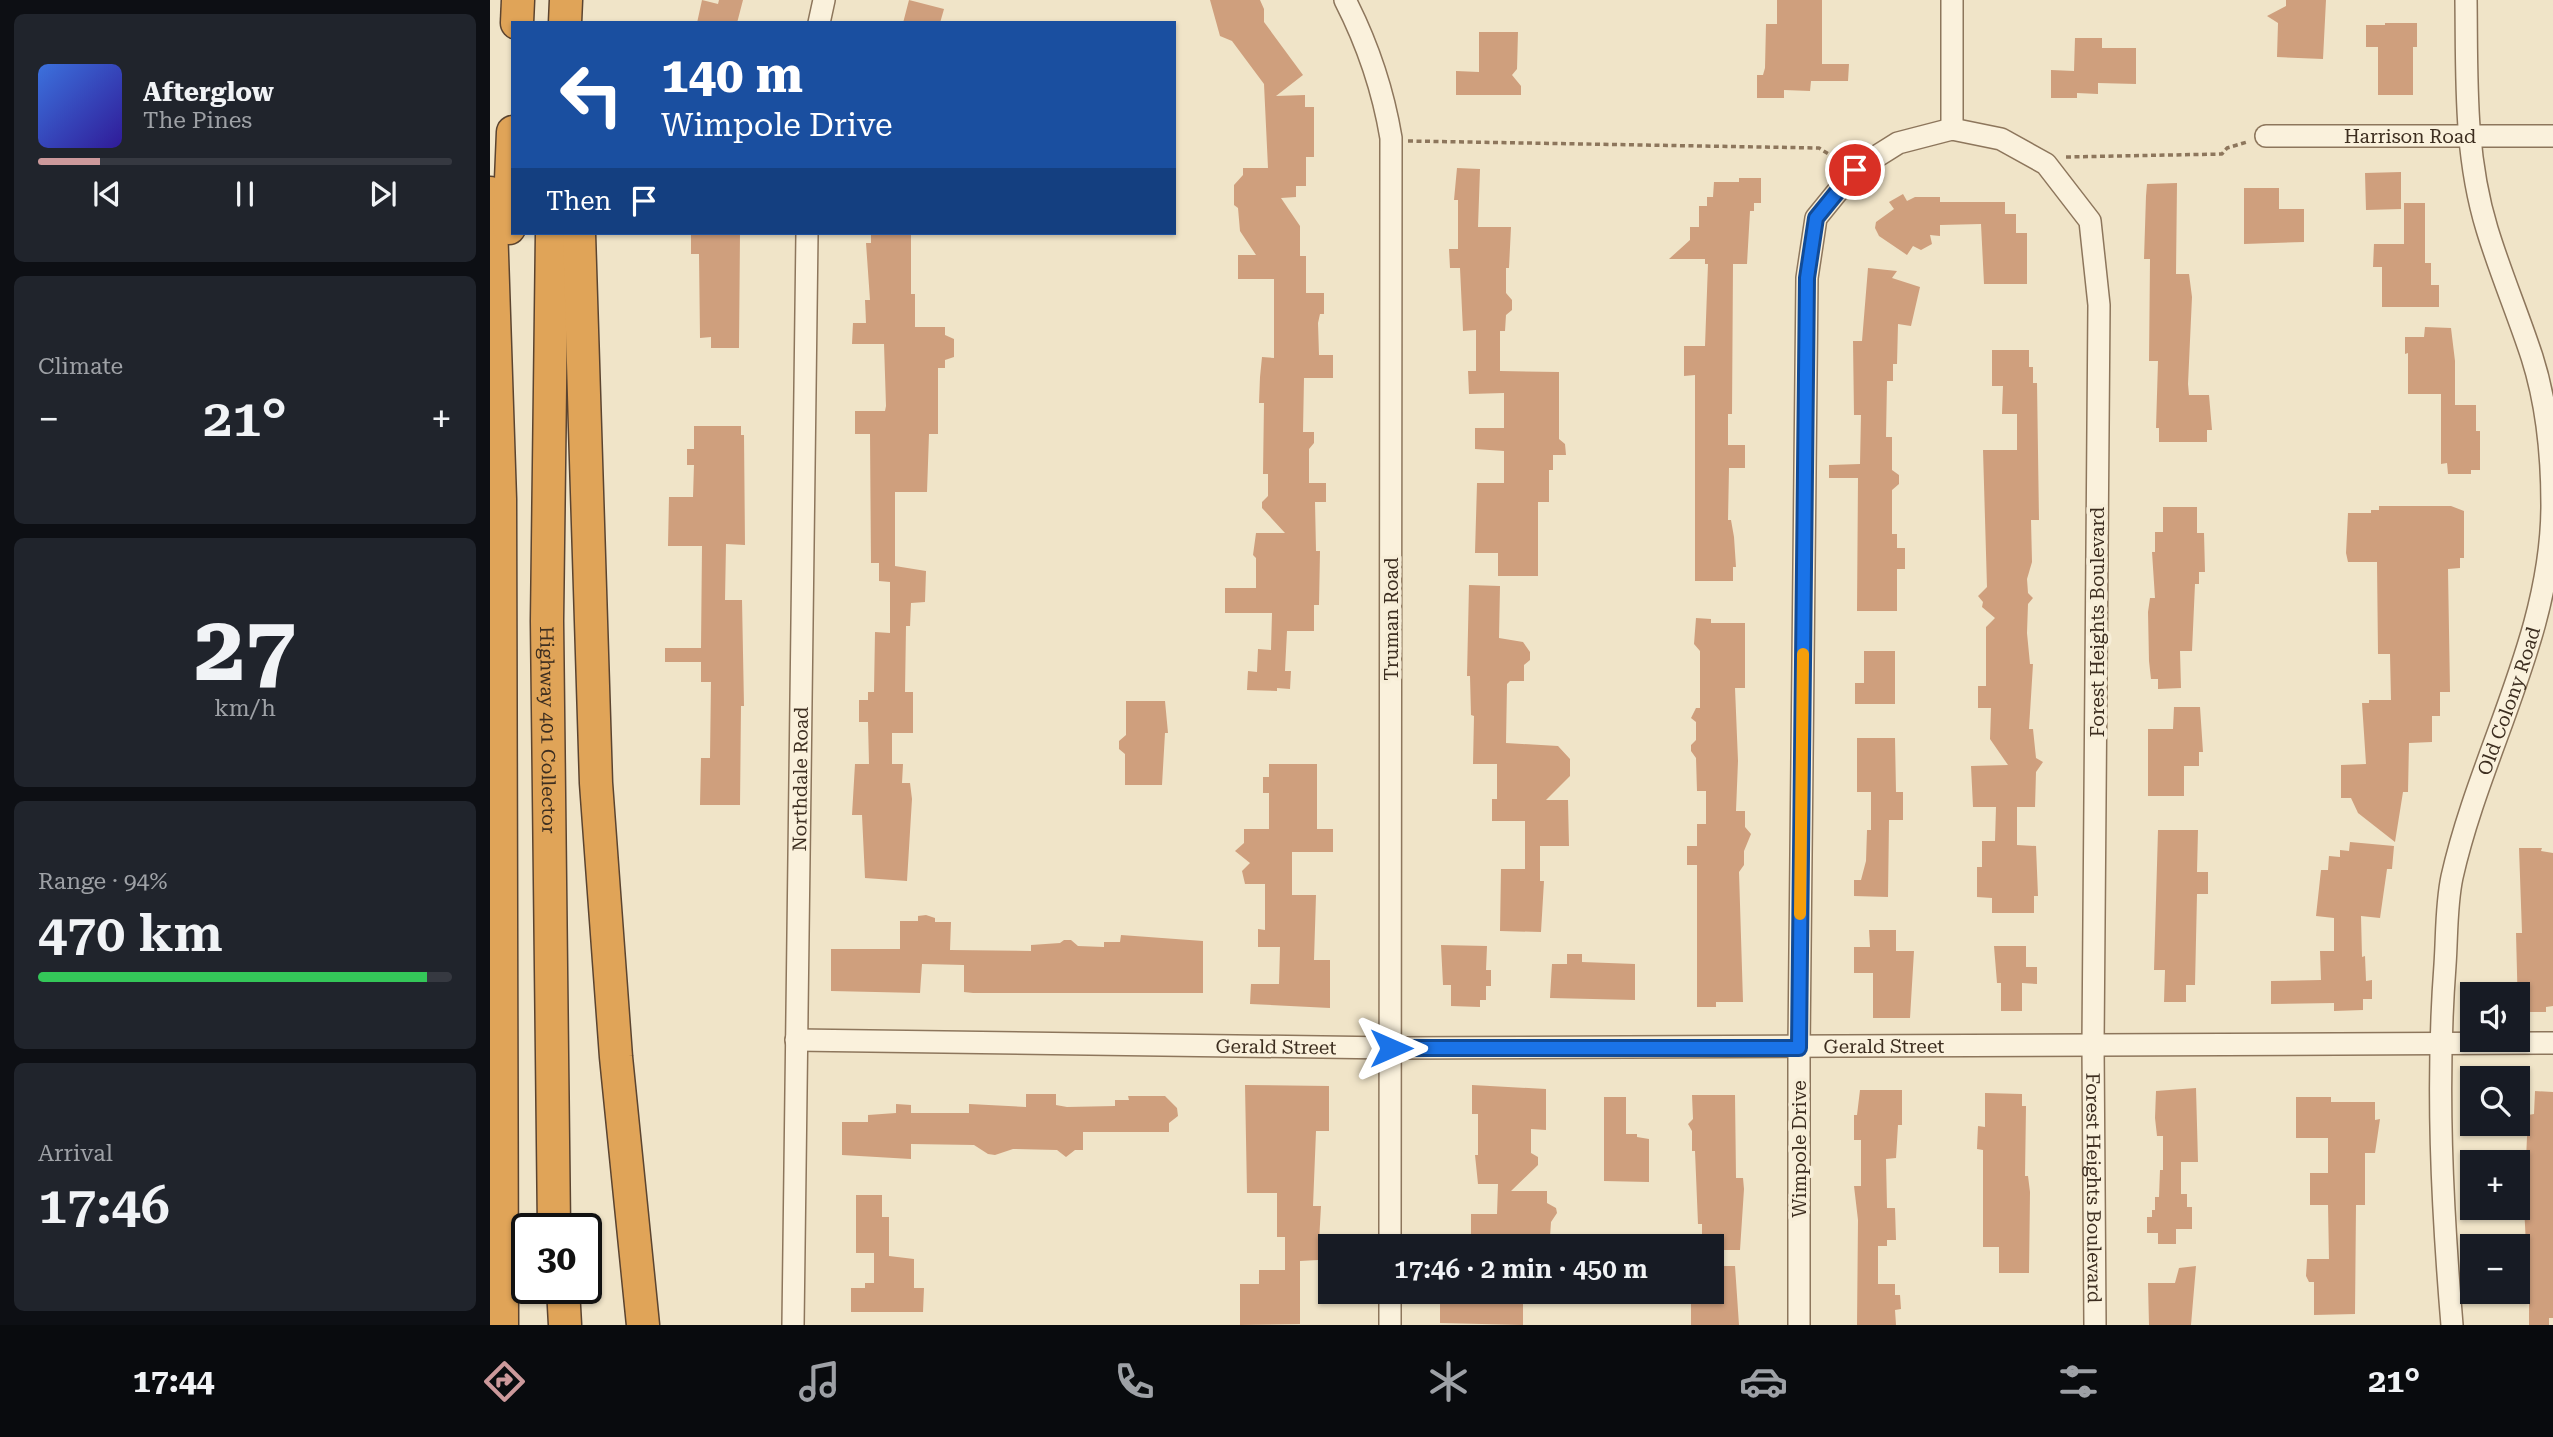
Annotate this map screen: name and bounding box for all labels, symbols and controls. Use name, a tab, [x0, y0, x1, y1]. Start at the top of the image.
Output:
text: 140 m	[661, 47, 803, 104]
icon: left	[546, 49, 637, 140]
text: Afterglow	[143, 77, 274, 107]
text: Wimpole Drive	[661, 106, 893, 144]
text: The Pines	[143, 107, 252, 134]
street label: Harrison Road	[2344, 125, 2476, 148]
pin	[1825, 140, 1885, 200]
icon: arrive	[1836, 151, 1874, 189]
icon: previous	[88, 175, 126, 213]
icon: pause	[226, 175, 264, 213]
icon: next	[364, 175, 402, 213]
icon: arrive	[625, 182, 663, 220]
text: Then	[546, 186, 611, 216]
text: Climate	[38, 353, 123, 380]
text: 21°	[203, 388, 287, 449]
text: −	[38, 397, 59, 441]
text: +	[431, 397, 452, 441]
street label: Forest Heights Boulevard	[2086, 507, 2109, 737]
street label: Truman Road	[1380, 557, 1403, 681]
text: 27	[194, 596, 296, 702]
street label: Old Colony Road	[2473, 624, 2545, 778]
street label: Highway 401 Collector	[535, 626, 560, 834]
text: km/h	[214, 695, 276, 722]
street label: Northdale Road	[788, 707, 813, 851]
text: Range · 94%	[38, 868, 167, 895]
text: 470 km	[38, 903, 223, 964]
map controls	[2460, 982, 2530, 1304]
button: sound	[2460, 982, 2530, 1052]
position arrow	[1354, 1011, 1428, 1085]
street label: Gerald Street	[1215, 1035, 1337, 1059]
street label: Gerald Street	[1823, 1035, 1944, 1058]
button: search	[2460, 1066, 2530, 1136]
street label: Forest Heights Boulevard	[2081, 1073, 2106, 1303]
street label: Wimpole Drive	[1788, 1080, 1811, 1218]
text: Arrival	[38, 1140, 113, 1167]
button: +	[2460, 1150, 2530, 1220]
text: 17:46	[38, 1175, 170, 1236]
speed limit sign: 30	[511, 1213, 602, 1304]
button: −	[2460, 1234, 2530, 1304]
text: 17:46 · 2 min · 450 m	[1394, 1254, 1648, 1284]
icon: directions	[480, 1357, 529, 1406]
icon: music	[795, 1357, 844, 1406]
icon: phone	[1110, 1357, 1159, 1406]
icon: climate	[1424, 1357, 1473, 1406]
icon: car	[1739, 1357, 1788, 1406]
icon: filters	[2054, 1357, 2103, 1406]
text: 17:44	[133, 1362, 215, 1400]
text: 21°	[2368, 1362, 2420, 1400]

